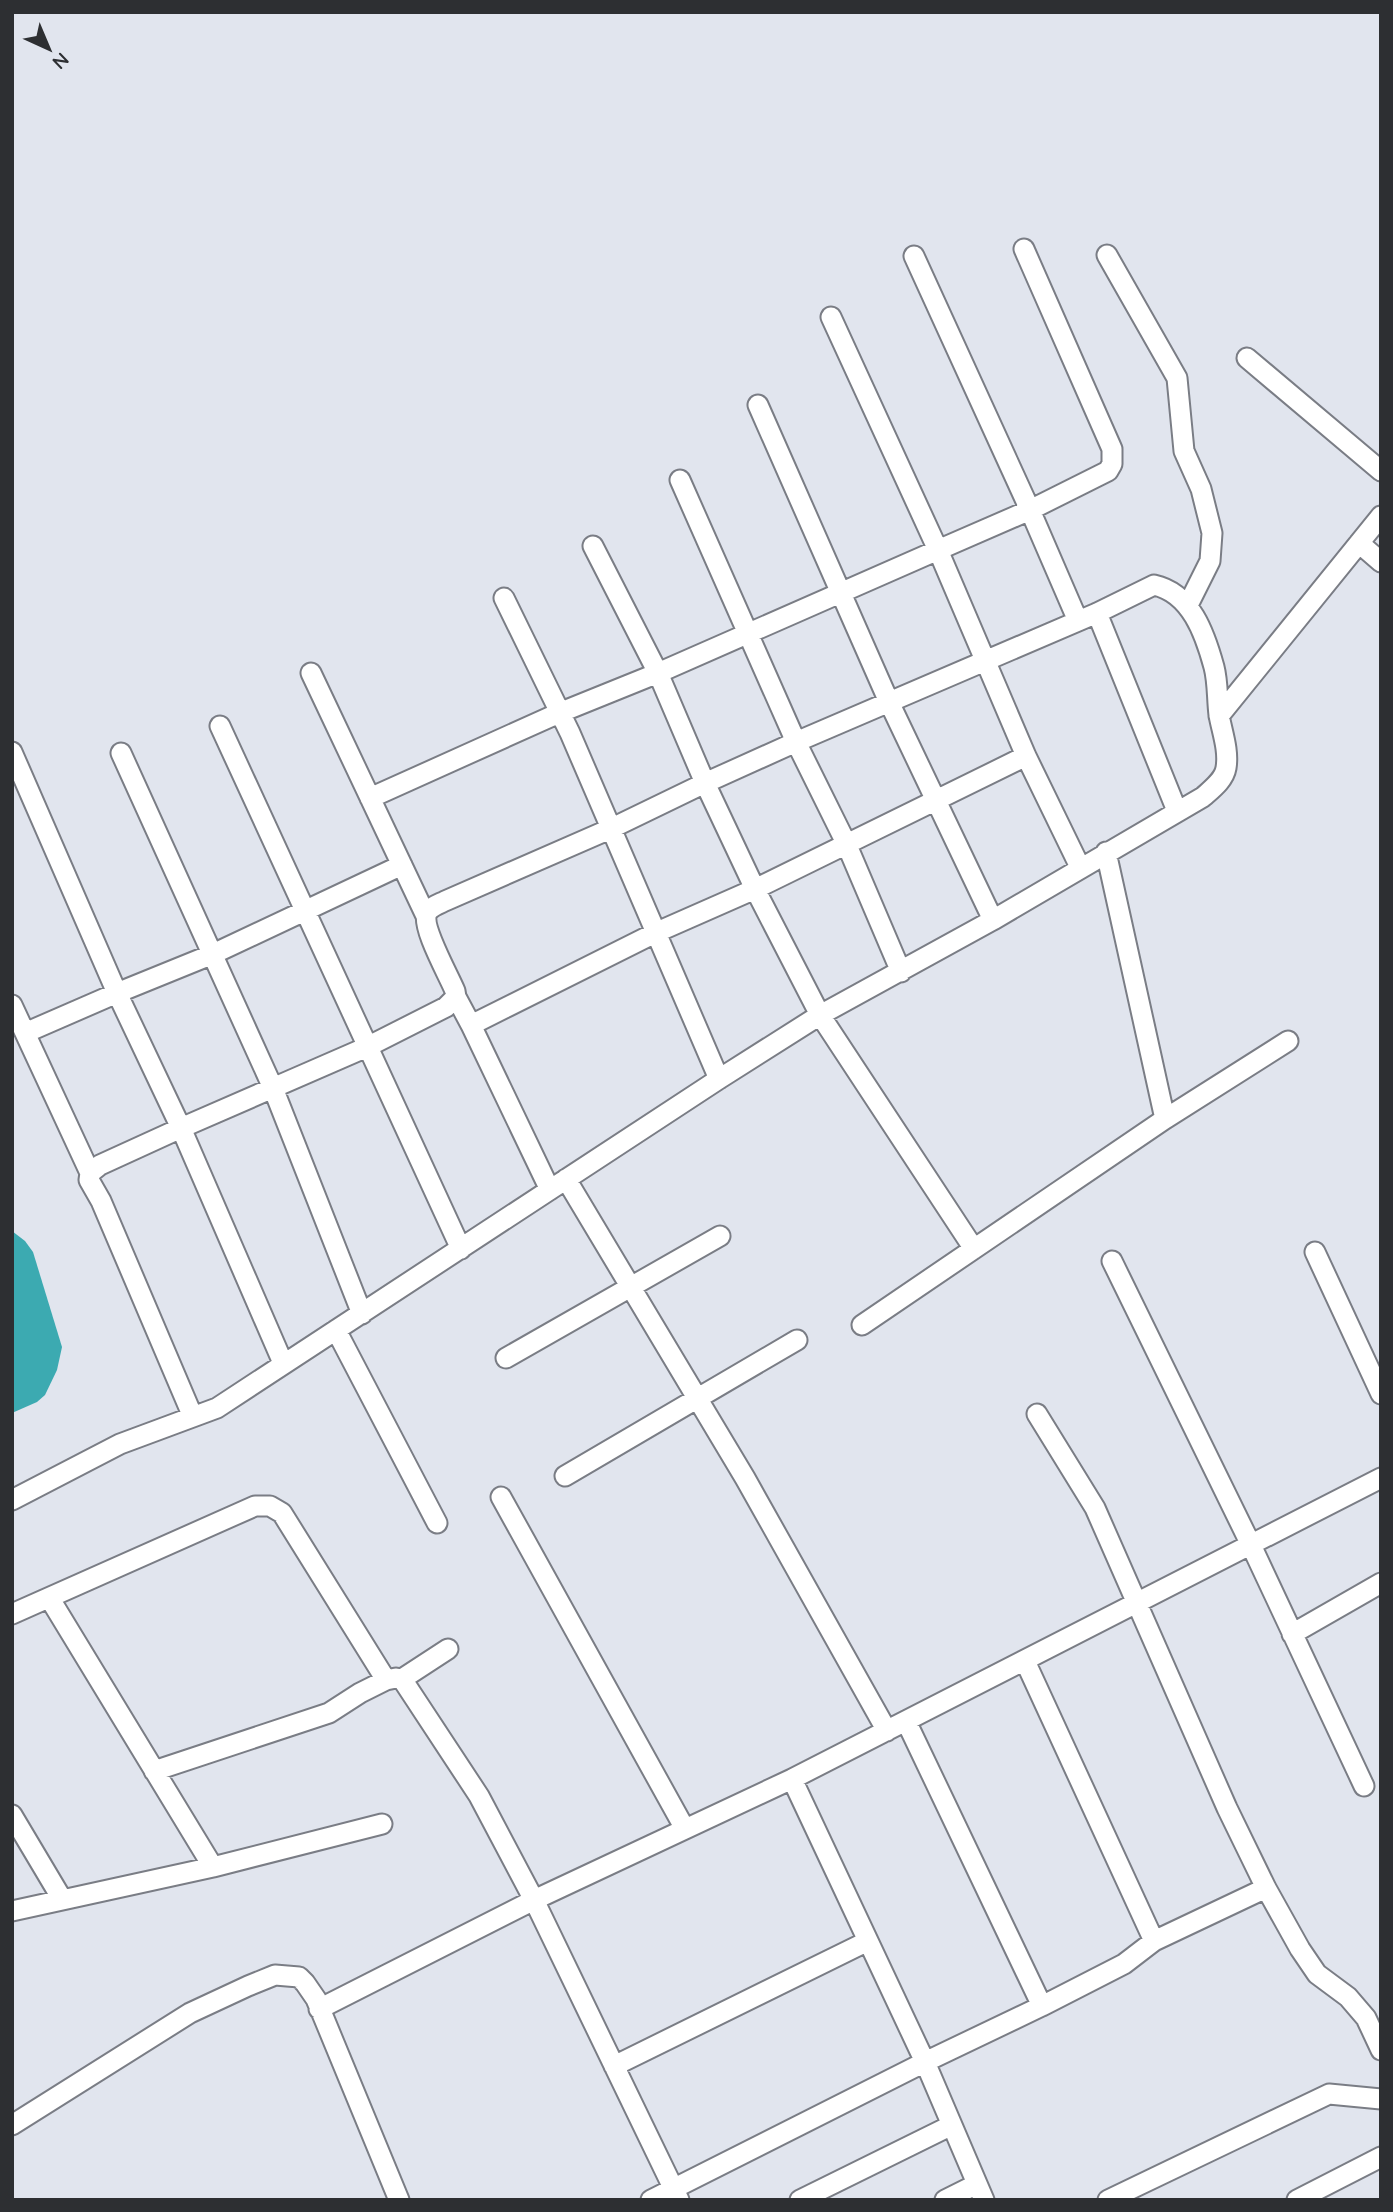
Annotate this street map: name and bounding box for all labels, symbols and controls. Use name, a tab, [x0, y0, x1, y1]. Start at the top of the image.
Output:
north arrow	[14, 14, 84, 84]
text: N	[47, 48, 74, 75]

